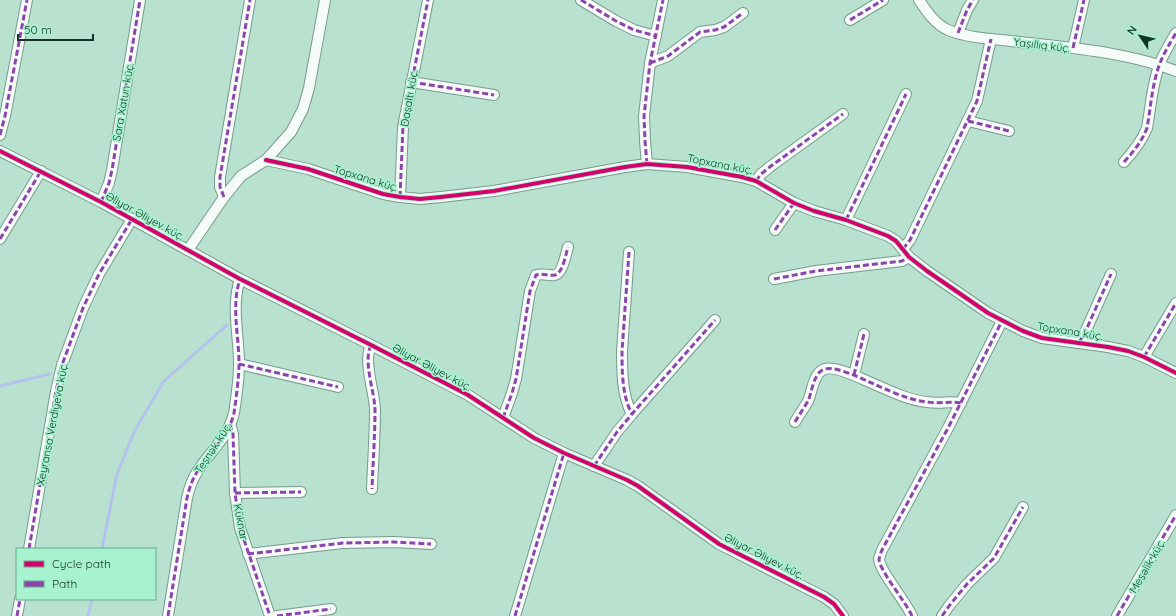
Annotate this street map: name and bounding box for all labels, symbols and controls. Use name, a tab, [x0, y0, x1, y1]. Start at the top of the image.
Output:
scale bar	[18, 16, 93, 42]
north arrow	[1120, 16, 1160, 56]
text: 50 m	[24, 22, 52, 37]
text: N	[1124, 23, 1140, 38]
street label: Yaşıllıq küç.	[1013, 35, 1071, 55]
street label: Sara Xatun küç.	[109, 62, 137, 142]
street label: Daşaltı küç.	[397, 68, 421, 128]
street label: Topxana küç.	[686, 151, 754, 177]
street label: Topxana küç.	[332, 162, 400, 194]
street label: Əliyar Əliyev küç.	[103, 189, 187, 243]
street label: Topxana küç.	[1036, 319, 1104, 343]
street label: Əliyar Əliyev küç.	[390, 340, 474, 394]
street label: Xeyransa Verdiyeva küç.	[33, 361, 71, 487]
street label: Teşnək küç.	[191, 420, 235, 476]
street label: Küknar	[231, 503, 252, 542]
street label: Əliyar Əliyev küç.	[722, 530, 806, 582]
street label: Meşəlik küç.	[1126, 536, 1168, 596]
legend	[16, 548, 156, 600]
text: Cycle path	[52, 556, 111, 571]
text: Path	[52, 576, 77, 591]

